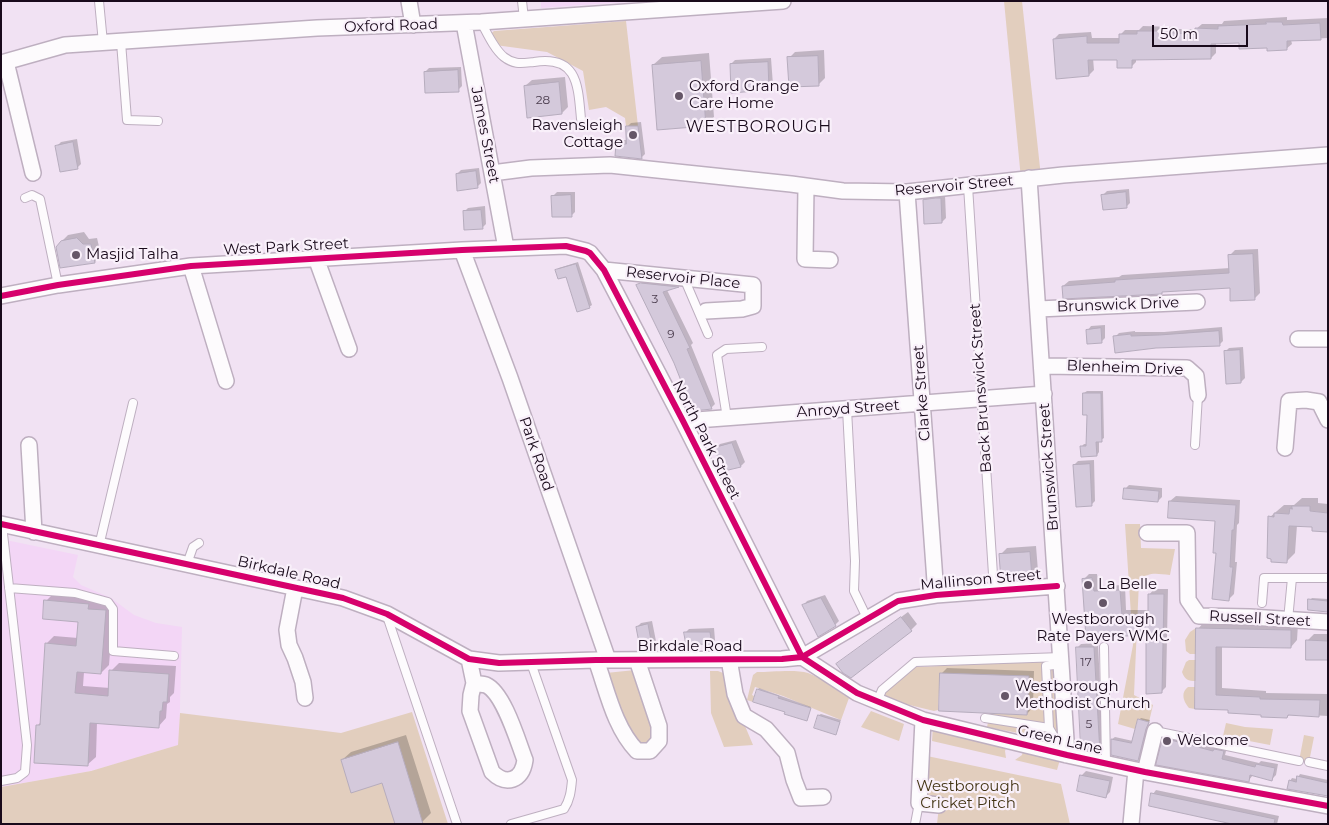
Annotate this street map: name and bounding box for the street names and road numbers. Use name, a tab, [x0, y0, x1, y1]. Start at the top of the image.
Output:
street label: Oxford Road	[344, 15, 438, 37]
street label: James Street	[467, 85, 503, 185]
street label: Reservoir Street	[894, 172, 1014, 200]
street label: West Park Street	[223, 235, 349, 259]
street label: Reservoir Place	[625, 263, 741, 293]
street label: Brunswick Drive	[1056, 294, 1180, 316]
street label: Back Brunswick Street	[966, 303, 996, 473]
street label: Clarke Street	[910, 344, 934, 442]
street label: Blenheim Drive	[1066, 357, 1184, 379]
street label: North Park Street	[668, 377, 744, 503]
street label: Anroyd Street	[796, 396, 900, 422]
street label: Brunswick Street	[1036, 402, 1062, 532]
street label: Park Road	[515, 414, 557, 494]
street label: Birkdale Road	[236, 552, 342, 594]
street label: Mallinson Street	[920, 566, 1042, 594]
street label: Russell Street	[1209, 607, 1311, 631]
street label: Birkdale Road	[637, 638, 743, 656]
street label: Green Lane	[1016, 722, 1104, 758]

